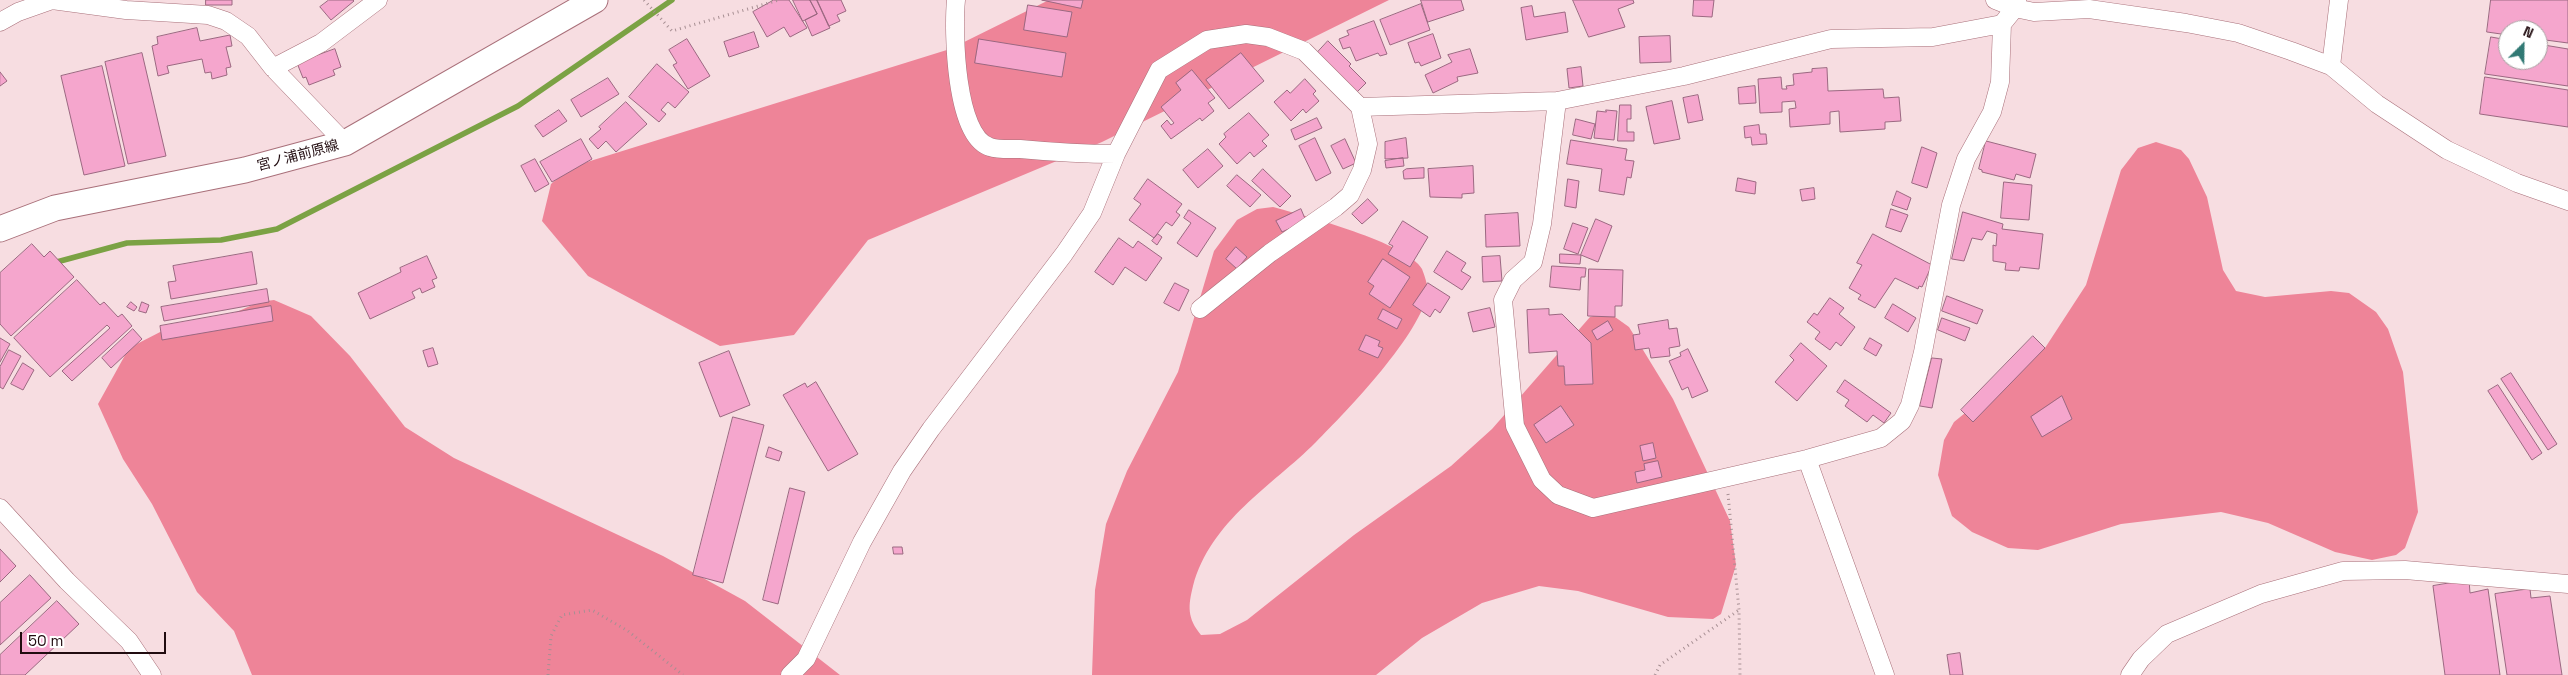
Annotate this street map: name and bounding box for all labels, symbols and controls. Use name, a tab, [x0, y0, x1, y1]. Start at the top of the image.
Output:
north arrow	[2498, 20, 2548, 70]
text: N	[2521, 22, 2536, 42]
street label: 宮ノ浦前原線	[255, 137, 341, 175]
scale bar	[22, 622, 169, 654]
text: 50 m	[28, 631, 63, 650]

